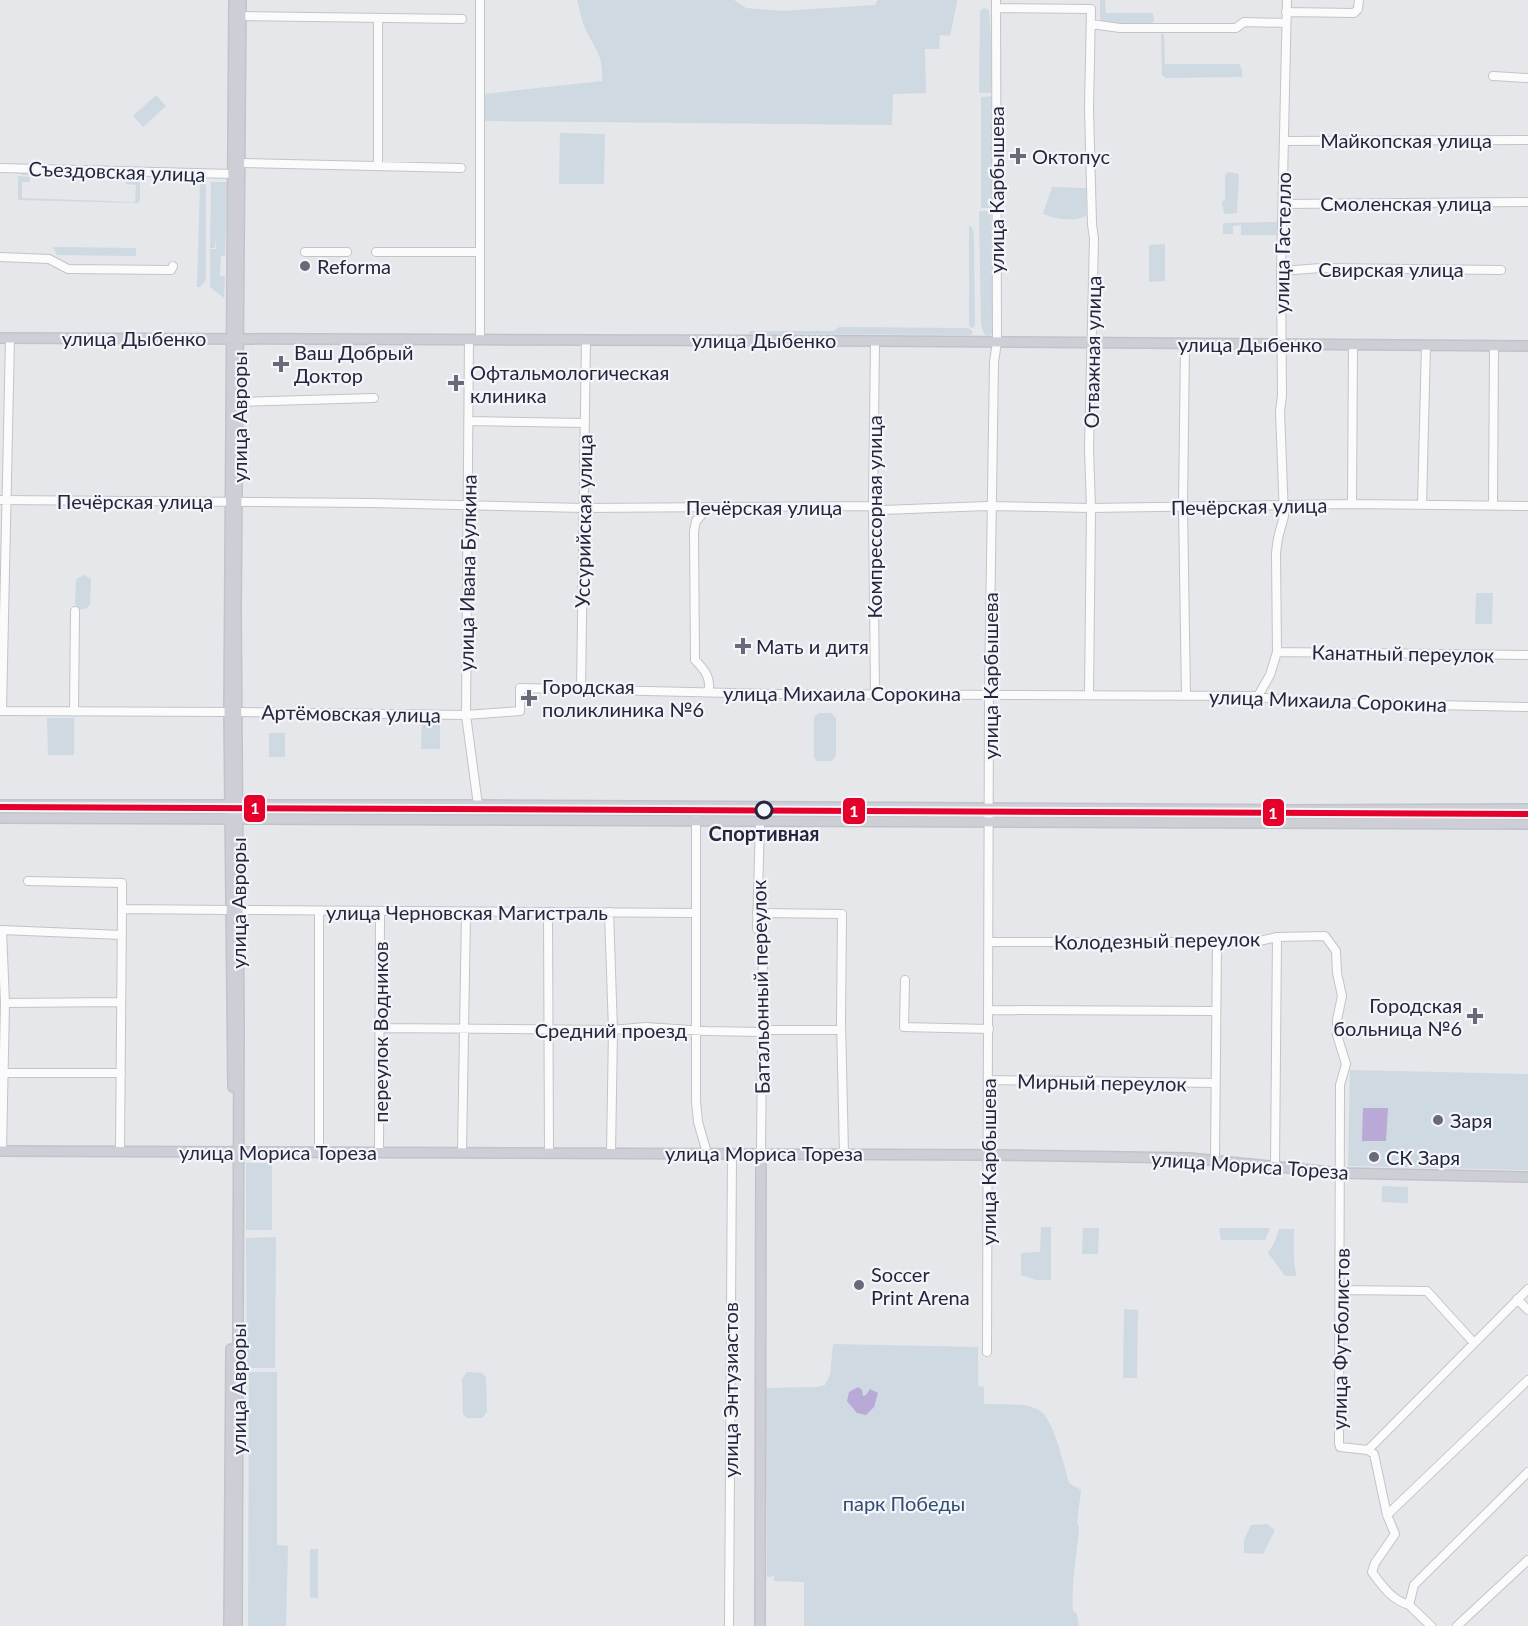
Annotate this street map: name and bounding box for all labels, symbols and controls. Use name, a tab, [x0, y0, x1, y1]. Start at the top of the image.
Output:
street label: улица Карбышева	[984, 106, 1008, 274]
street label: Майкопская улица	[1320, 128, 1492, 152]
place label: Октопус	[1032, 144, 1110, 168]
marker: Октопус	[1009, 147, 1027, 165]
street label: Съездовская улица	[28, 156, 206, 186]
street label: улица Гастелло	[1269, 172, 1295, 314]
street label: Смоленская улица	[1320, 191, 1492, 215]
place label: Reforma	[317, 254, 391, 278]
street label: Свирская улица	[1318, 257, 1464, 281]
marker: Reforma	[298, 259, 312, 273]
street label: Отважная улица	[1079, 276, 1105, 428]
street label: улица Дыбенко	[62, 326, 206, 350]
street label: улица Дыбенко	[692, 328, 836, 352]
street label: улица Дыбенко	[1178, 332, 1322, 356]
place label: Ваш Добрый Доктор	[294, 340, 414, 387]
street label: улица Авроры	[227, 351, 251, 483]
marker: Ваш Добрый Доктор	[272, 355, 290, 373]
place label: Офтальмологическая клиника	[470, 360, 669, 407]
marker: Офтальмологическая клиника	[447, 374, 465, 392]
street label: Компрессорная улица	[862, 415, 886, 619]
street label: Уссурийская улица	[569, 434, 597, 608]
street label: улица Ивана Булкина	[453, 474, 481, 672]
street label: Печёрская улица	[57, 489, 213, 513]
street label: Печёрская улица	[1171, 493, 1327, 519]
street label: Печёрская улица	[686, 495, 842, 519]
street label: улица Карбышева	[978, 592, 1002, 760]
place label: Мать и дитя	[756, 634, 869, 658]
marker: Мать и дитя	[734, 637, 752, 655]
street label: Канатный переулок	[1311, 639, 1495, 667]
place label: Городская поликлиника №6	[542, 674, 704, 721]
street label: улица Михаила Сорокина	[723, 681, 961, 705]
street label: улица Михаила Сорокина	[1209, 684, 1447, 716]
marker: Городская поликлиника №6	[520, 689, 538, 707]
street label: Артёмовская улица	[261, 699, 441, 727]
line badge: 1	[243, 794, 266, 823]
line badge: 1	[842, 797, 866, 825]
text: 1	[250, 798, 260, 817]
line badge: 1	[1262, 798, 1285, 827]
marker: Спортивная	[755, 801, 773, 819]
text: 1	[849, 801, 859, 820]
text: 1	[1268, 803, 1278, 822]
place label: Спортивная	[709, 821, 819, 845]
street label: улица Авроры	[226, 837, 250, 969]
street label: Батальонный переулок	[746, 879, 774, 1094]
street label: улица Черновская Магистраль	[326, 900, 608, 924]
street label: Колодезный переулок	[1054, 926, 1261, 954]
street label: переулок Водников	[368, 941, 392, 1123]
place label: Городская больница №6	[1333, 993, 1462, 1040]
marker: Городская больница №6	[1466, 1007, 1484, 1025]
street label: Средний проезд	[535, 1018, 687, 1042]
street label: Мирный переулок	[1017, 1069, 1188, 1095]
street label: улица Карбышева	[976, 1078, 1000, 1246]
place label: Заря	[1450, 1108, 1492, 1132]
marker: Заря	[1431, 1113, 1445, 1127]
street label: улица Мориса Тореза	[179, 1140, 377, 1164]
street label: улица Мориса Тореза	[665, 1141, 863, 1165]
place label: СК Заря	[1386, 1145, 1460, 1169]
street label: улица Мориса Тореза	[1150, 1146, 1350, 1184]
marker: СК Заря	[1367, 1150, 1381, 1164]
street label: улица Футболистов	[1326, 1248, 1354, 1430]
place label: Soccer Print Arena	[871, 1262, 970, 1309]
marker: Soccer Print Arena	[852, 1278, 866, 1292]
street label: улица Энтузиастов	[718, 1302, 742, 1478]
street label: улица Авроры	[226, 1323, 250, 1455]
park label: парк Победы	[843, 1491, 965, 1515]

